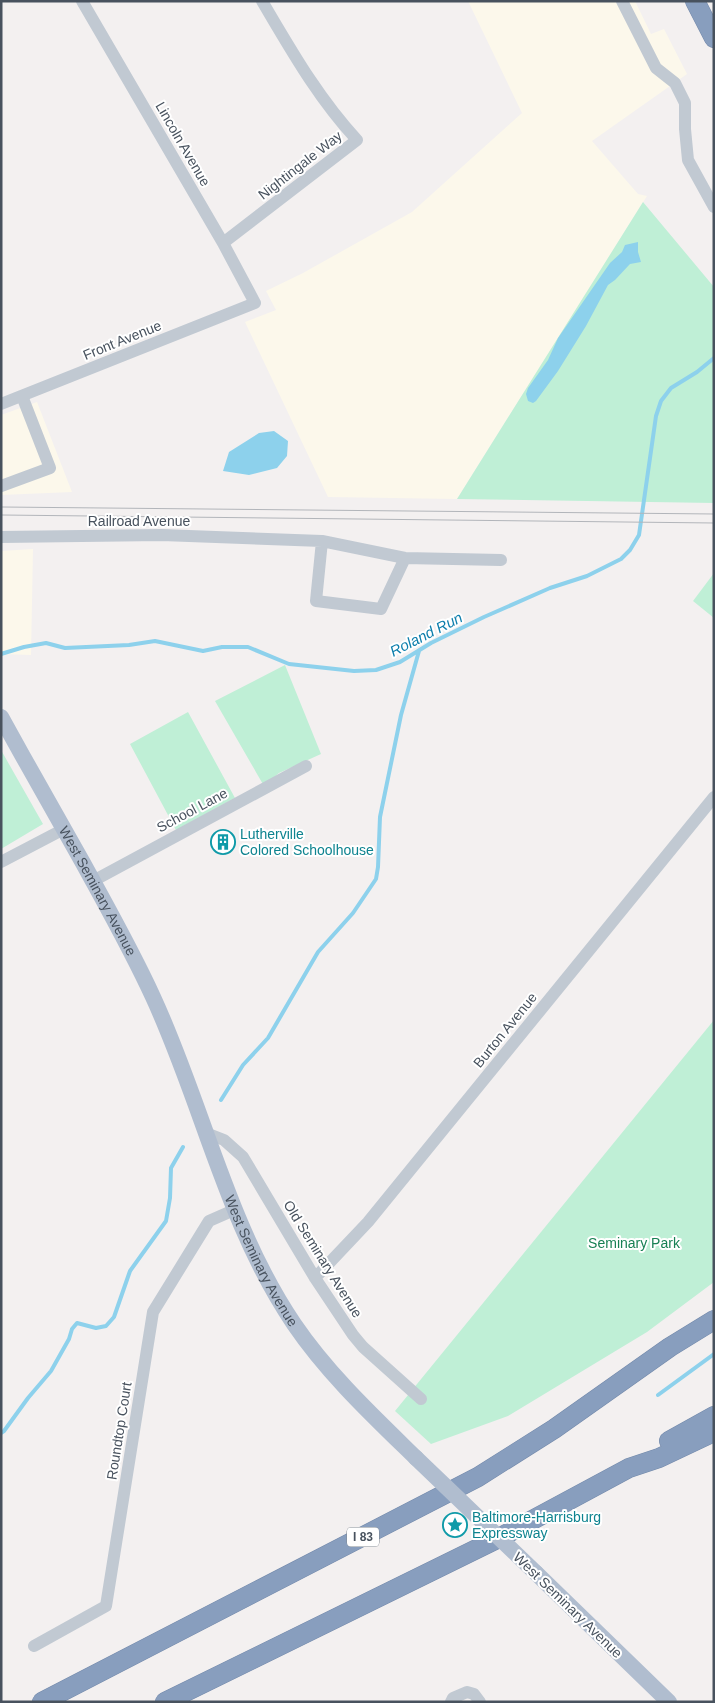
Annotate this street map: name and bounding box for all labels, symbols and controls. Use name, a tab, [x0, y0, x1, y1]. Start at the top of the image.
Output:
street label: Lincoln Avenue	[152, 99, 214, 189]
street label: Nightingale Way	[255, 127, 345, 203]
street label: Front Avenue	[81, 317, 164, 363]
street label: Railroad Avenue	[88, 513, 190, 529]
water label: Roland Run	[387, 608, 465, 660]
street label: School Lane	[154, 785, 230, 835]
street label: West Seminary Avenue	[56, 823, 140, 958]
place label: Lutherville Colored Schoolhouse	[240, 826, 374, 858]
building icon: Lutherville Colored Schoolhouse	[210, 829, 236, 855]
street label: Burton Avenue	[470, 989, 540, 1071]
street label: West Seminary Avenue	[222, 1193, 301, 1329]
street label: Old Seminary Avenue	[280, 1197, 366, 1321]
park label: Seminary Park	[588, 1235, 681, 1251]
street label: Roundtop Court	[103, 1381, 135, 1481]
place label: Baltimore-Harrisburg Expressway	[472, 1509, 601, 1541]
place icon: Baltimore-Harrisburg Expressway	[442, 1512, 468, 1538]
road number: I 83	[347, 1528, 379, 1546]
street label: West Seminary Avenue	[510, 1549, 626, 1661]

